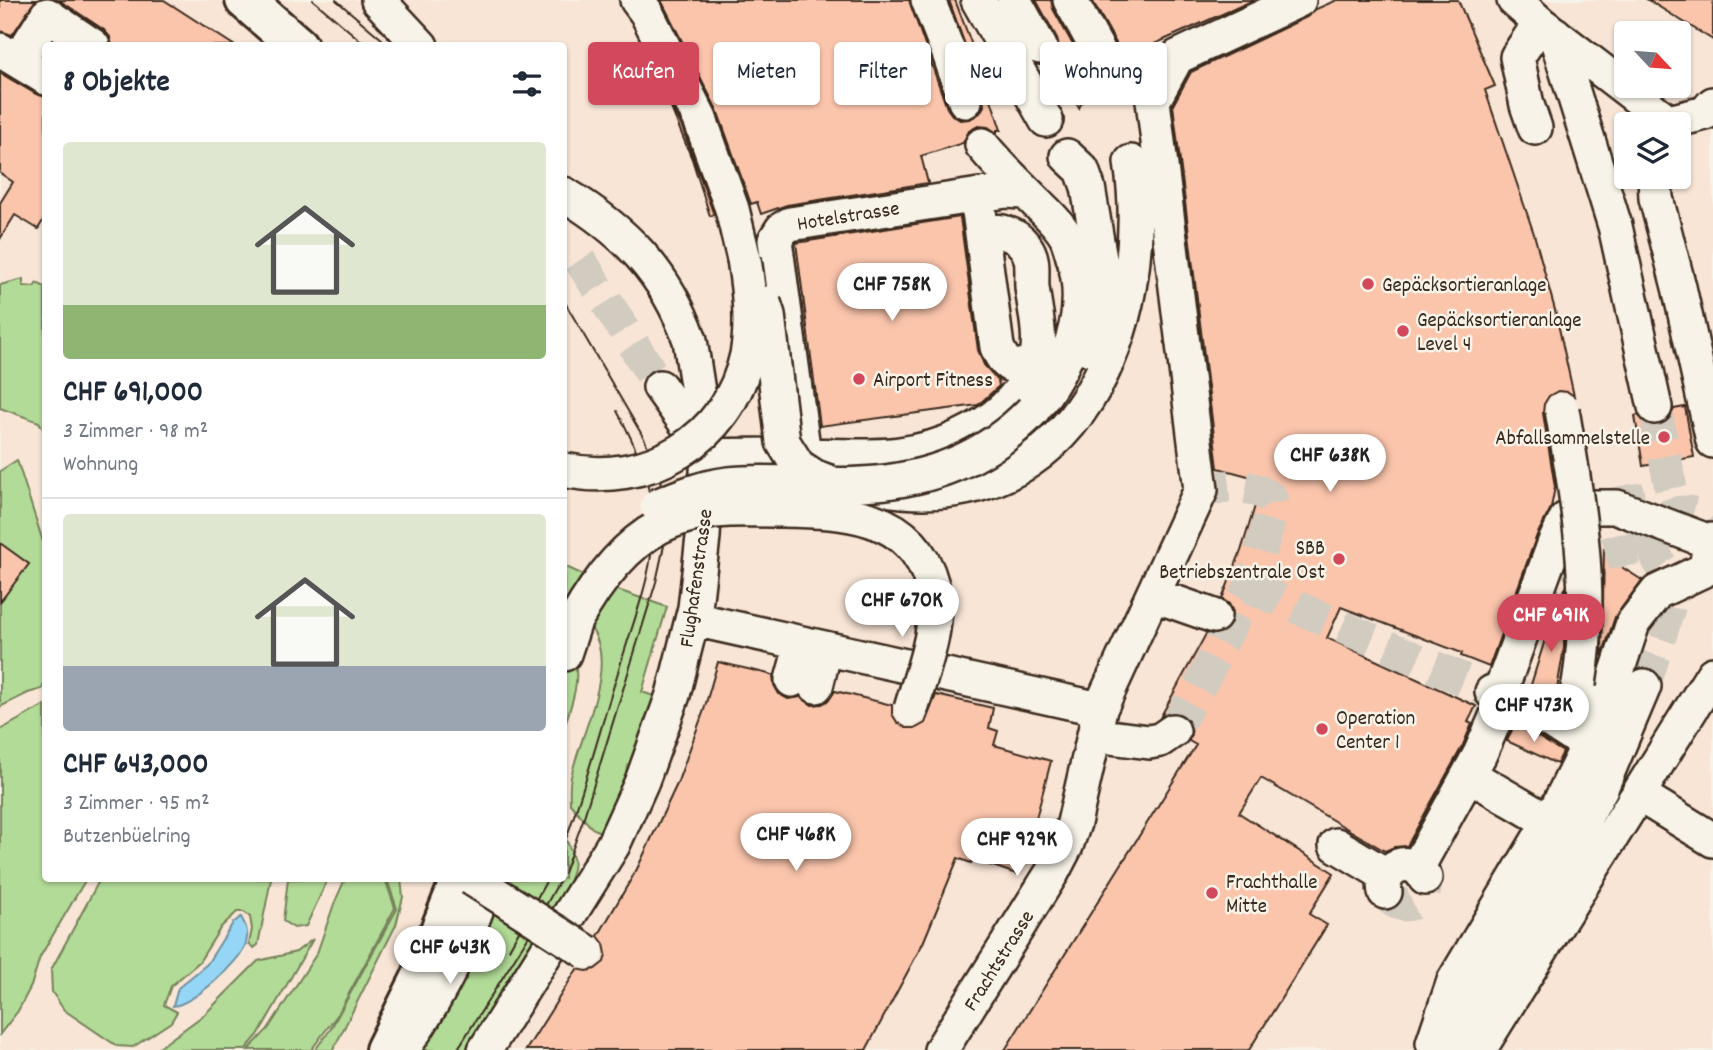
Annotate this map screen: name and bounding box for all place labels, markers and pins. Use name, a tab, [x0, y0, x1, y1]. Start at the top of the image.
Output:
pin: CHF 758K	[820, 264, 964, 323]
place label: Gepäcksortieranlage	[1382, 272, 1547, 302]
marker: Gepäcksortieranlage	[1360, 276, 1376, 292]
place label: Gepäcksortieranlage Level 4	[1417, 307, 1582, 361]
marker: Gepäcksortieranlage Level 4	[1395, 323, 1411, 339]
place label: Airport Fitness	[873, 367, 993, 397]
marker: Airport Fitness	[851, 371, 867, 387]
place label: Abfallsammelstelle	[1495, 425, 1650, 455]
marker: Abfallsammelstelle	[1656, 429, 1672, 445]
pin: CHF 638K	[1258, 434, 1402, 494]
place label: SBB Betriebszentrale Ost	[1159, 535, 1325, 589]
marker: SBB Betriebszentrale Ost	[1331, 551, 1347, 567]
pin: CHF 670K	[830, 580, 974, 639]
pin: CHF 691K	[1479, 594, 1623, 654]
pin: CHF 473K	[1462, 684, 1606, 744]
place label: Operation Center 1	[1336, 705, 1415, 759]
marker: Operation Center 1	[1314, 721, 1330, 737]
pin: CHF 468K	[724, 814, 868, 873]
pin: CHF 929K	[945, 818, 1089, 878]
place label: Frachthalle Mitte	[1226, 869, 1318, 923]
marker: Frachthalle Mitte	[1204, 885, 1220, 901]
pin: CHF 643K	[378, 926, 522, 986]

